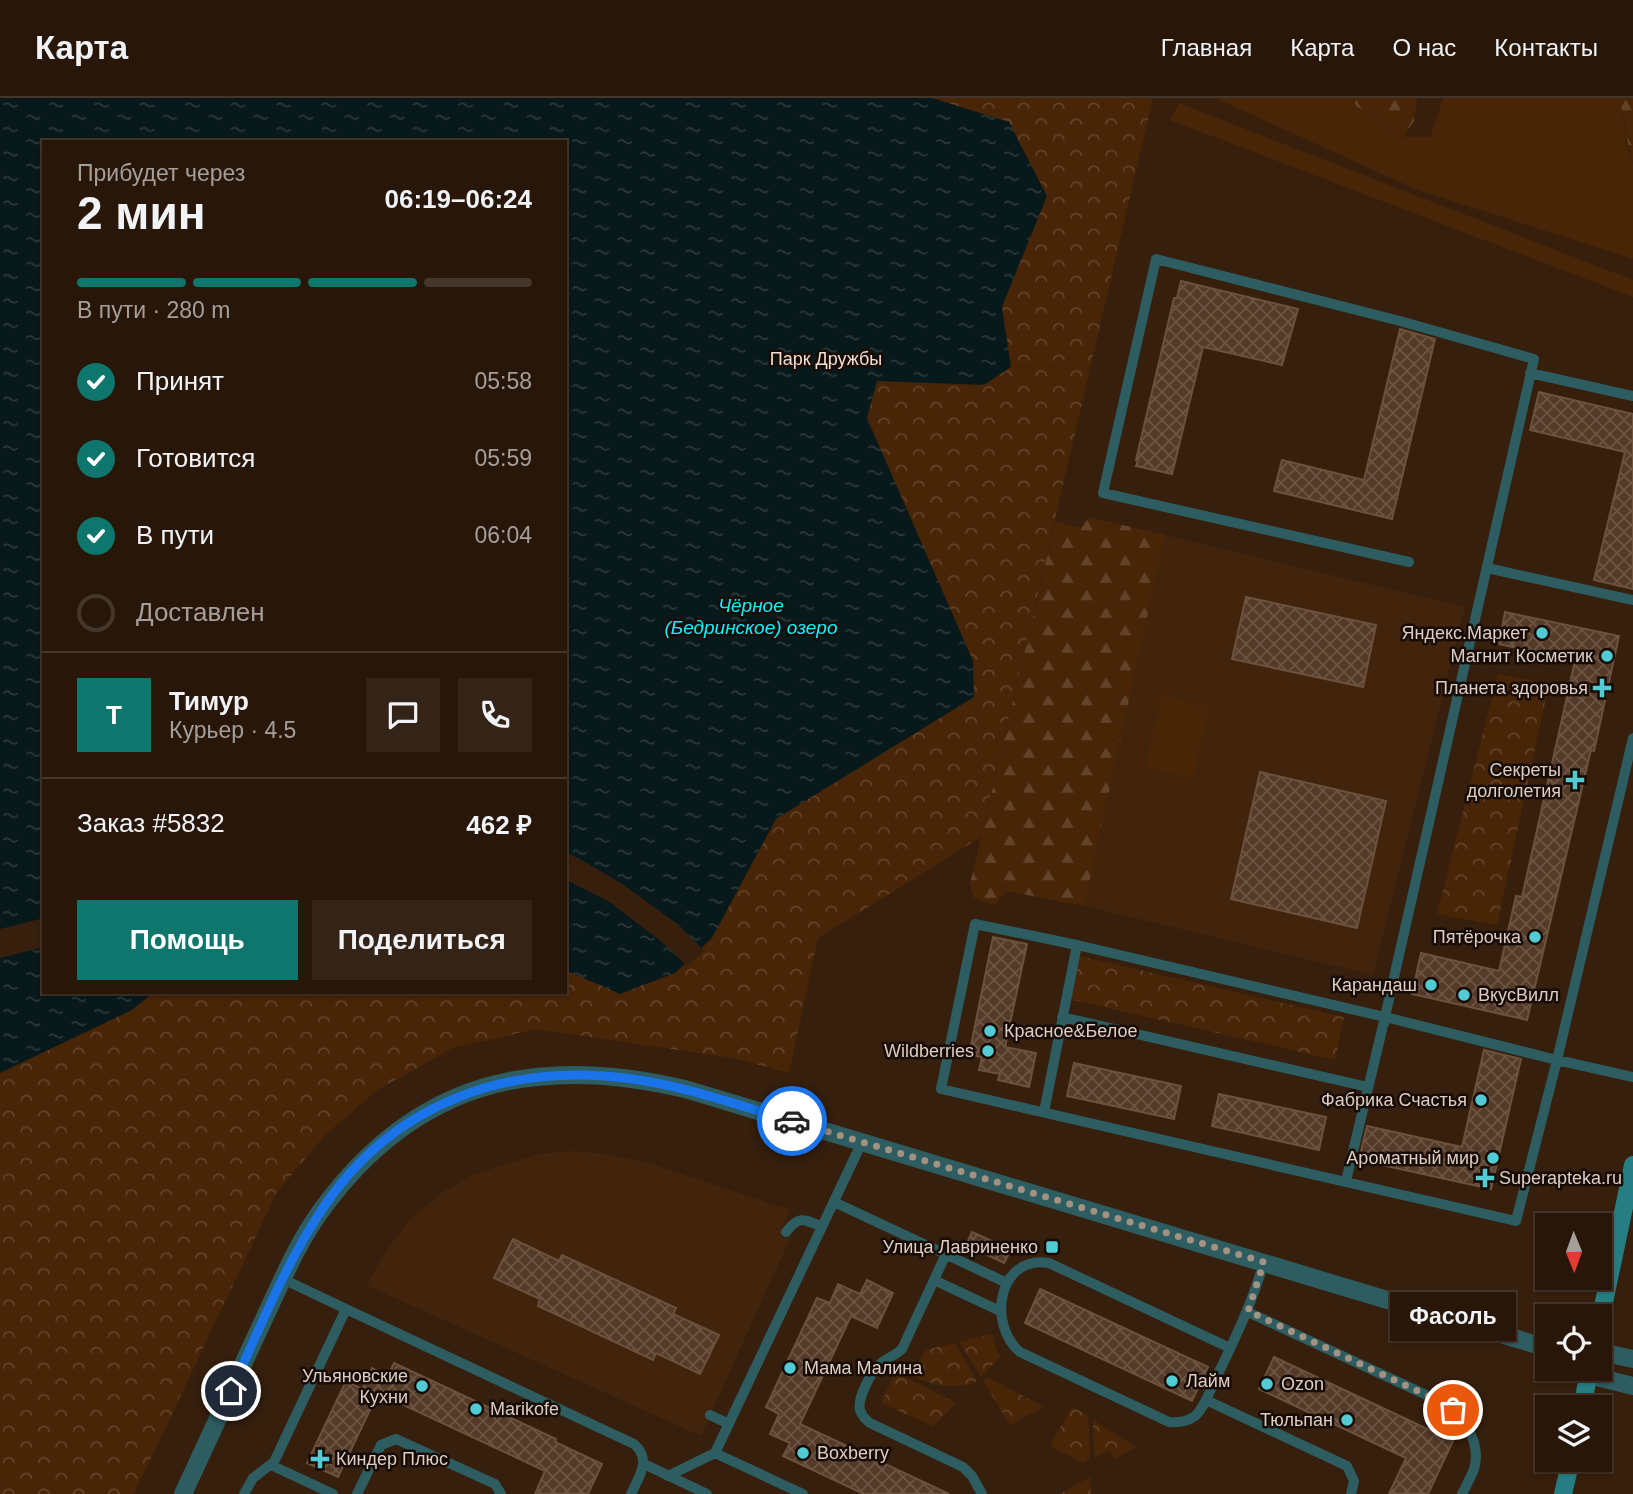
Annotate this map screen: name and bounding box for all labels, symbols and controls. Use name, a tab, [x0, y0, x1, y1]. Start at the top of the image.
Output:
text: Карта	[35, 29, 128, 66]
text: Главная	[1161, 34, 1252, 61]
text: Карта	[1290, 34, 1354, 61]
text: О нас	[1392, 34, 1456, 61]
text: Контакты	[1494, 34, 1598, 61]
text: Прибудет через	[77, 160, 245, 186]
text: 06:19–06:24	[385, 184, 532, 214]
text: 2 мин	[77, 187, 205, 239]
text: В пути · 280 m	[77, 297, 230, 323]
park label: Парк Дружбы	[770, 349, 882, 369]
icon: check	[77, 363, 115, 401]
text: Принят	[136, 366, 224, 396]
text: 05:58	[474, 368, 532, 394]
icon: check	[77, 440, 115, 478]
text: Готовится	[136, 443, 255, 473]
text: 05:59	[474, 445, 532, 471]
icon: check	[77, 517, 115, 555]
text: В пути	[136, 520, 214, 550]
text: 06:04	[474, 522, 532, 548]
water label: Чёрное (Бедринское) озеро	[664, 595, 838, 638]
text: Доставлен	[136, 597, 265, 627]
place label: Яндекс.Маркет	[1402, 623, 1528, 643]
marker: Яндекс.Маркет	[1534, 625, 1550, 641]
place label: Магнит Косметик	[1451, 646, 1593, 666]
marker: Магнит Косметик	[1599, 648, 1615, 664]
button: chat	[366, 678, 440, 752]
button: phone	[458, 678, 532, 752]
place label: Планета здоровья	[1435, 678, 1588, 698]
marker: Планета здоровья	[1594, 680, 1610, 696]
text: Тимур	[169, 686, 249, 716]
text: Т	[106, 700, 122, 730]
text: Курьер · 4.5	[169, 717, 296, 743]
place label: Секреты долголетия	[1467, 760, 1561, 801]
marker: Секреты долголетия	[1567, 772, 1583, 788]
text: Заказ #5832	[77, 808, 225, 838]
text: 462 ₽	[466, 810, 532, 840]
button: Помощь	[77, 900, 298, 980]
button: Поделиться	[312, 900, 532, 980]
place label: Пятёрочка	[1433, 927, 1522, 947]
marker: Пятёрочка	[1527, 929, 1543, 945]
place label: Карандаш	[1332, 975, 1417, 995]
marker: Карандаш	[1423, 977, 1439, 993]
place label: ВкусВилл	[1478, 985, 1559, 1005]
marker: ВкусВилл	[1456, 987, 1472, 1003]
place label: Красное&Белое	[1004, 1021, 1137, 1041]
marker: Красное&Белое	[982, 1023, 998, 1039]
place label: Wildberries	[884, 1041, 974, 1061]
marker: Wildberries	[980, 1043, 996, 1059]
courier	[757, 1086, 827, 1156]
place label: Фабрика Счастья	[1321, 1090, 1467, 1110]
marker: Фабрика Счастья	[1473, 1092, 1489, 1108]
icon: car	[773, 1102, 811, 1140]
place label: Ароматный мир	[1346, 1148, 1479, 1168]
marker: Ароматный мир	[1485, 1150, 1501, 1166]
place label: Superapteka.ru	[1499, 1168, 1622, 1188]
marker: Superapteka.ru	[1477, 1170, 1493, 1186]
north arrow	[1535, 1213, 1612, 1290]
map controls	[1535, 1213, 1612, 1472]
place label: Улица Лавриненко	[882, 1237, 1038, 1257]
marker: Улица Лавриненко	[1044, 1239, 1060, 1255]
callout: Фасоль	[1390, 1291, 1516, 1340]
text: Фасоль	[1409, 1303, 1497, 1329]
button: locate	[1535, 1304, 1612, 1381]
place label: Мама Малина	[804, 1358, 923, 1378]
marker: Мама Малина	[782, 1360, 798, 1376]
pin	[201, 1361, 261, 1421]
place label: Ульяновские Кухни	[302, 1366, 408, 1407]
place label: Лайм	[1186, 1371, 1230, 1391]
icon: home	[212, 1372, 250, 1410]
marker: Лайм	[1164, 1373, 1180, 1389]
place label: Ozon	[1281, 1374, 1324, 1394]
marker: Ozon	[1259, 1376, 1275, 1392]
marker: Ульяновские Кухни	[414, 1378, 430, 1394]
pin	[1423, 1380, 1483, 1440]
icon: bag	[1434, 1391, 1472, 1429]
button: layers	[1535, 1395, 1612, 1472]
place label: Marikofe	[490, 1399, 559, 1419]
marker: Marikofe	[468, 1401, 484, 1417]
place label: Тюльпан	[1260, 1410, 1333, 1430]
marker: Тюльпан	[1339, 1412, 1355, 1428]
place label: Boxberry	[817, 1443, 889, 1463]
marker: Boxberry	[795, 1445, 811, 1461]
marker: Киндер Плюс	[310, 1449, 330, 1469]
place label: Киндер Плюс	[336, 1449, 448, 1469]

